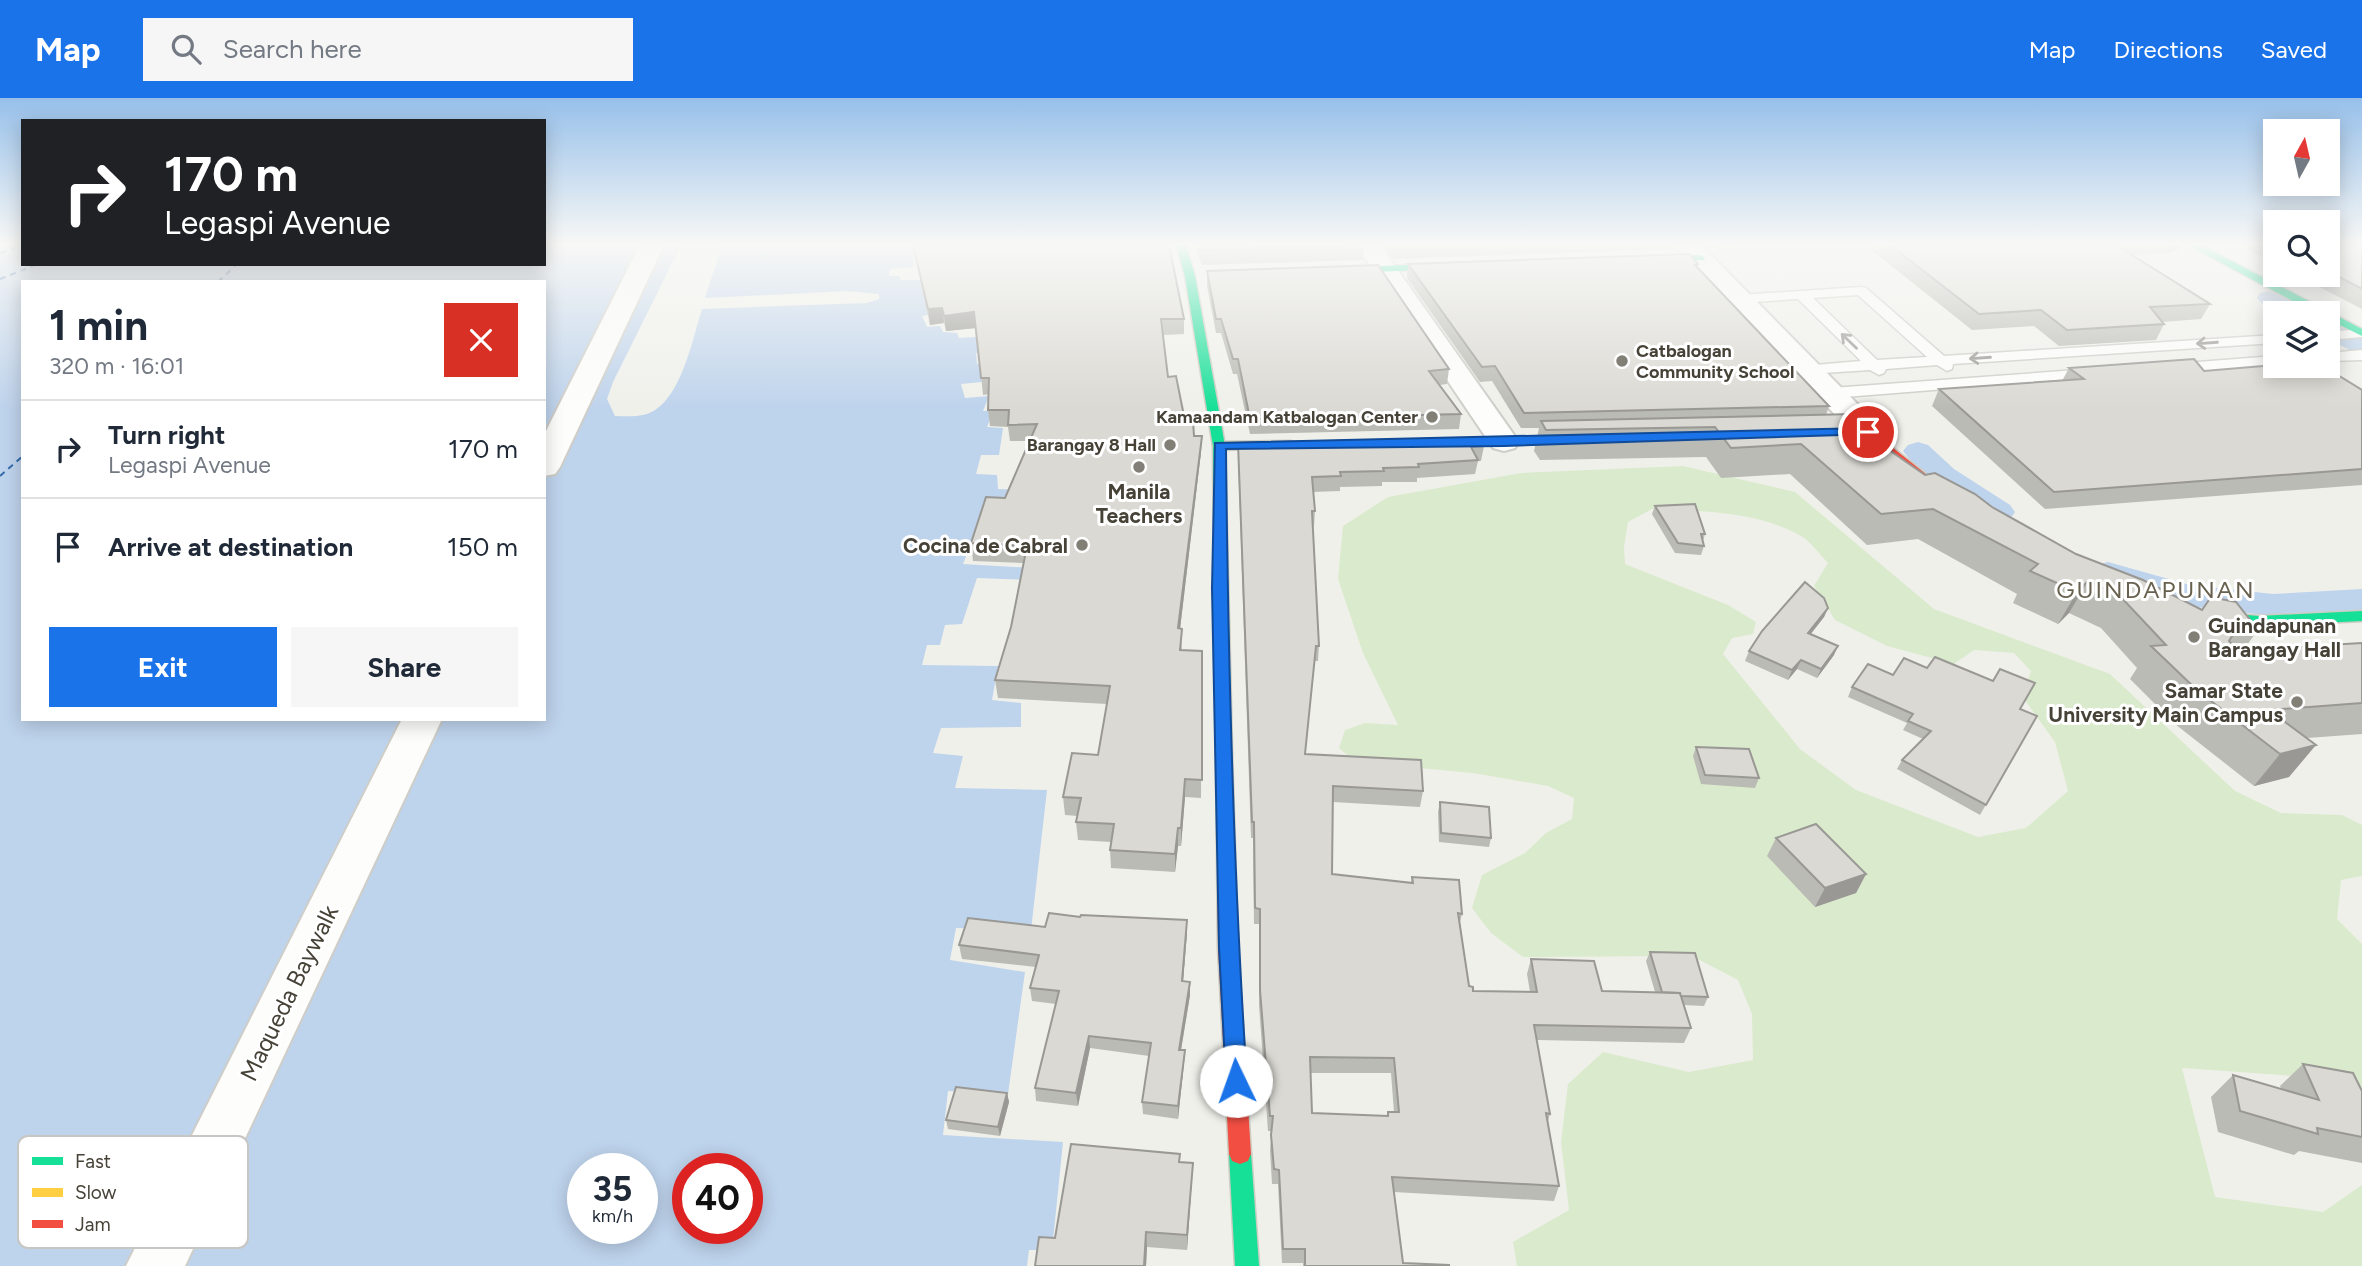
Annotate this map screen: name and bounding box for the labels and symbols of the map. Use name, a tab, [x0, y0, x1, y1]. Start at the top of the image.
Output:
north arrow	[2263, 119, 2340, 196]
one-way arrow	[1841, 333, 1858, 350]
one-way arrow	[2196, 337, 2219, 350]
place label: Catbalogan Community School	[1636, 340, 1794, 383]
one-way arrow	[1969, 352, 1992, 365]
marker: Catbalogan Community School	[1614, 353, 1630, 369]
pin	[1838, 402, 1898, 462]
place label: Kamaandam Katbalogan Center	[1156, 406, 1418, 428]
marker: Kamaandam Katbalogan Center	[1424, 409, 1440, 425]
place label: Barangay 8 Hall	[1027, 434, 1156, 456]
marker: Barangay 8 Hall	[1162, 437, 1178, 453]
marker: Manila Teachers	[1131, 459, 1147, 475]
place label: Manila Teachers	[1096, 479, 1182, 528]
place label: Cocina de Cabral	[903, 533, 1068, 558]
marker: Cocina de Cabral	[1074, 537, 1090, 553]
district label: GUINDAPUNAN	[2056, 575, 2256, 604]
place label: Guindapunan Barangay Hall	[2208, 613, 2341, 662]
marker: Guindapunan Barangay Hall	[2186, 629, 2202, 645]
place label: Samar State University Main Campus	[2048, 678, 2283, 727]
marker: Samar State University Main Campus	[2289, 694, 2305, 710]
street label: Maqueda Baywalk	[234, 900, 344, 1086]
position arrow	[1199, 1044, 1273, 1118]
legend	[18, 1136, 248, 1248]
text: Fast	[75, 1150, 111, 1173]
speed limit sign: 40	[672, 1153, 763, 1244]
text: Slow	[75, 1181, 117, 1204]
text: Jam	[75, 1213, 111, 1236]

